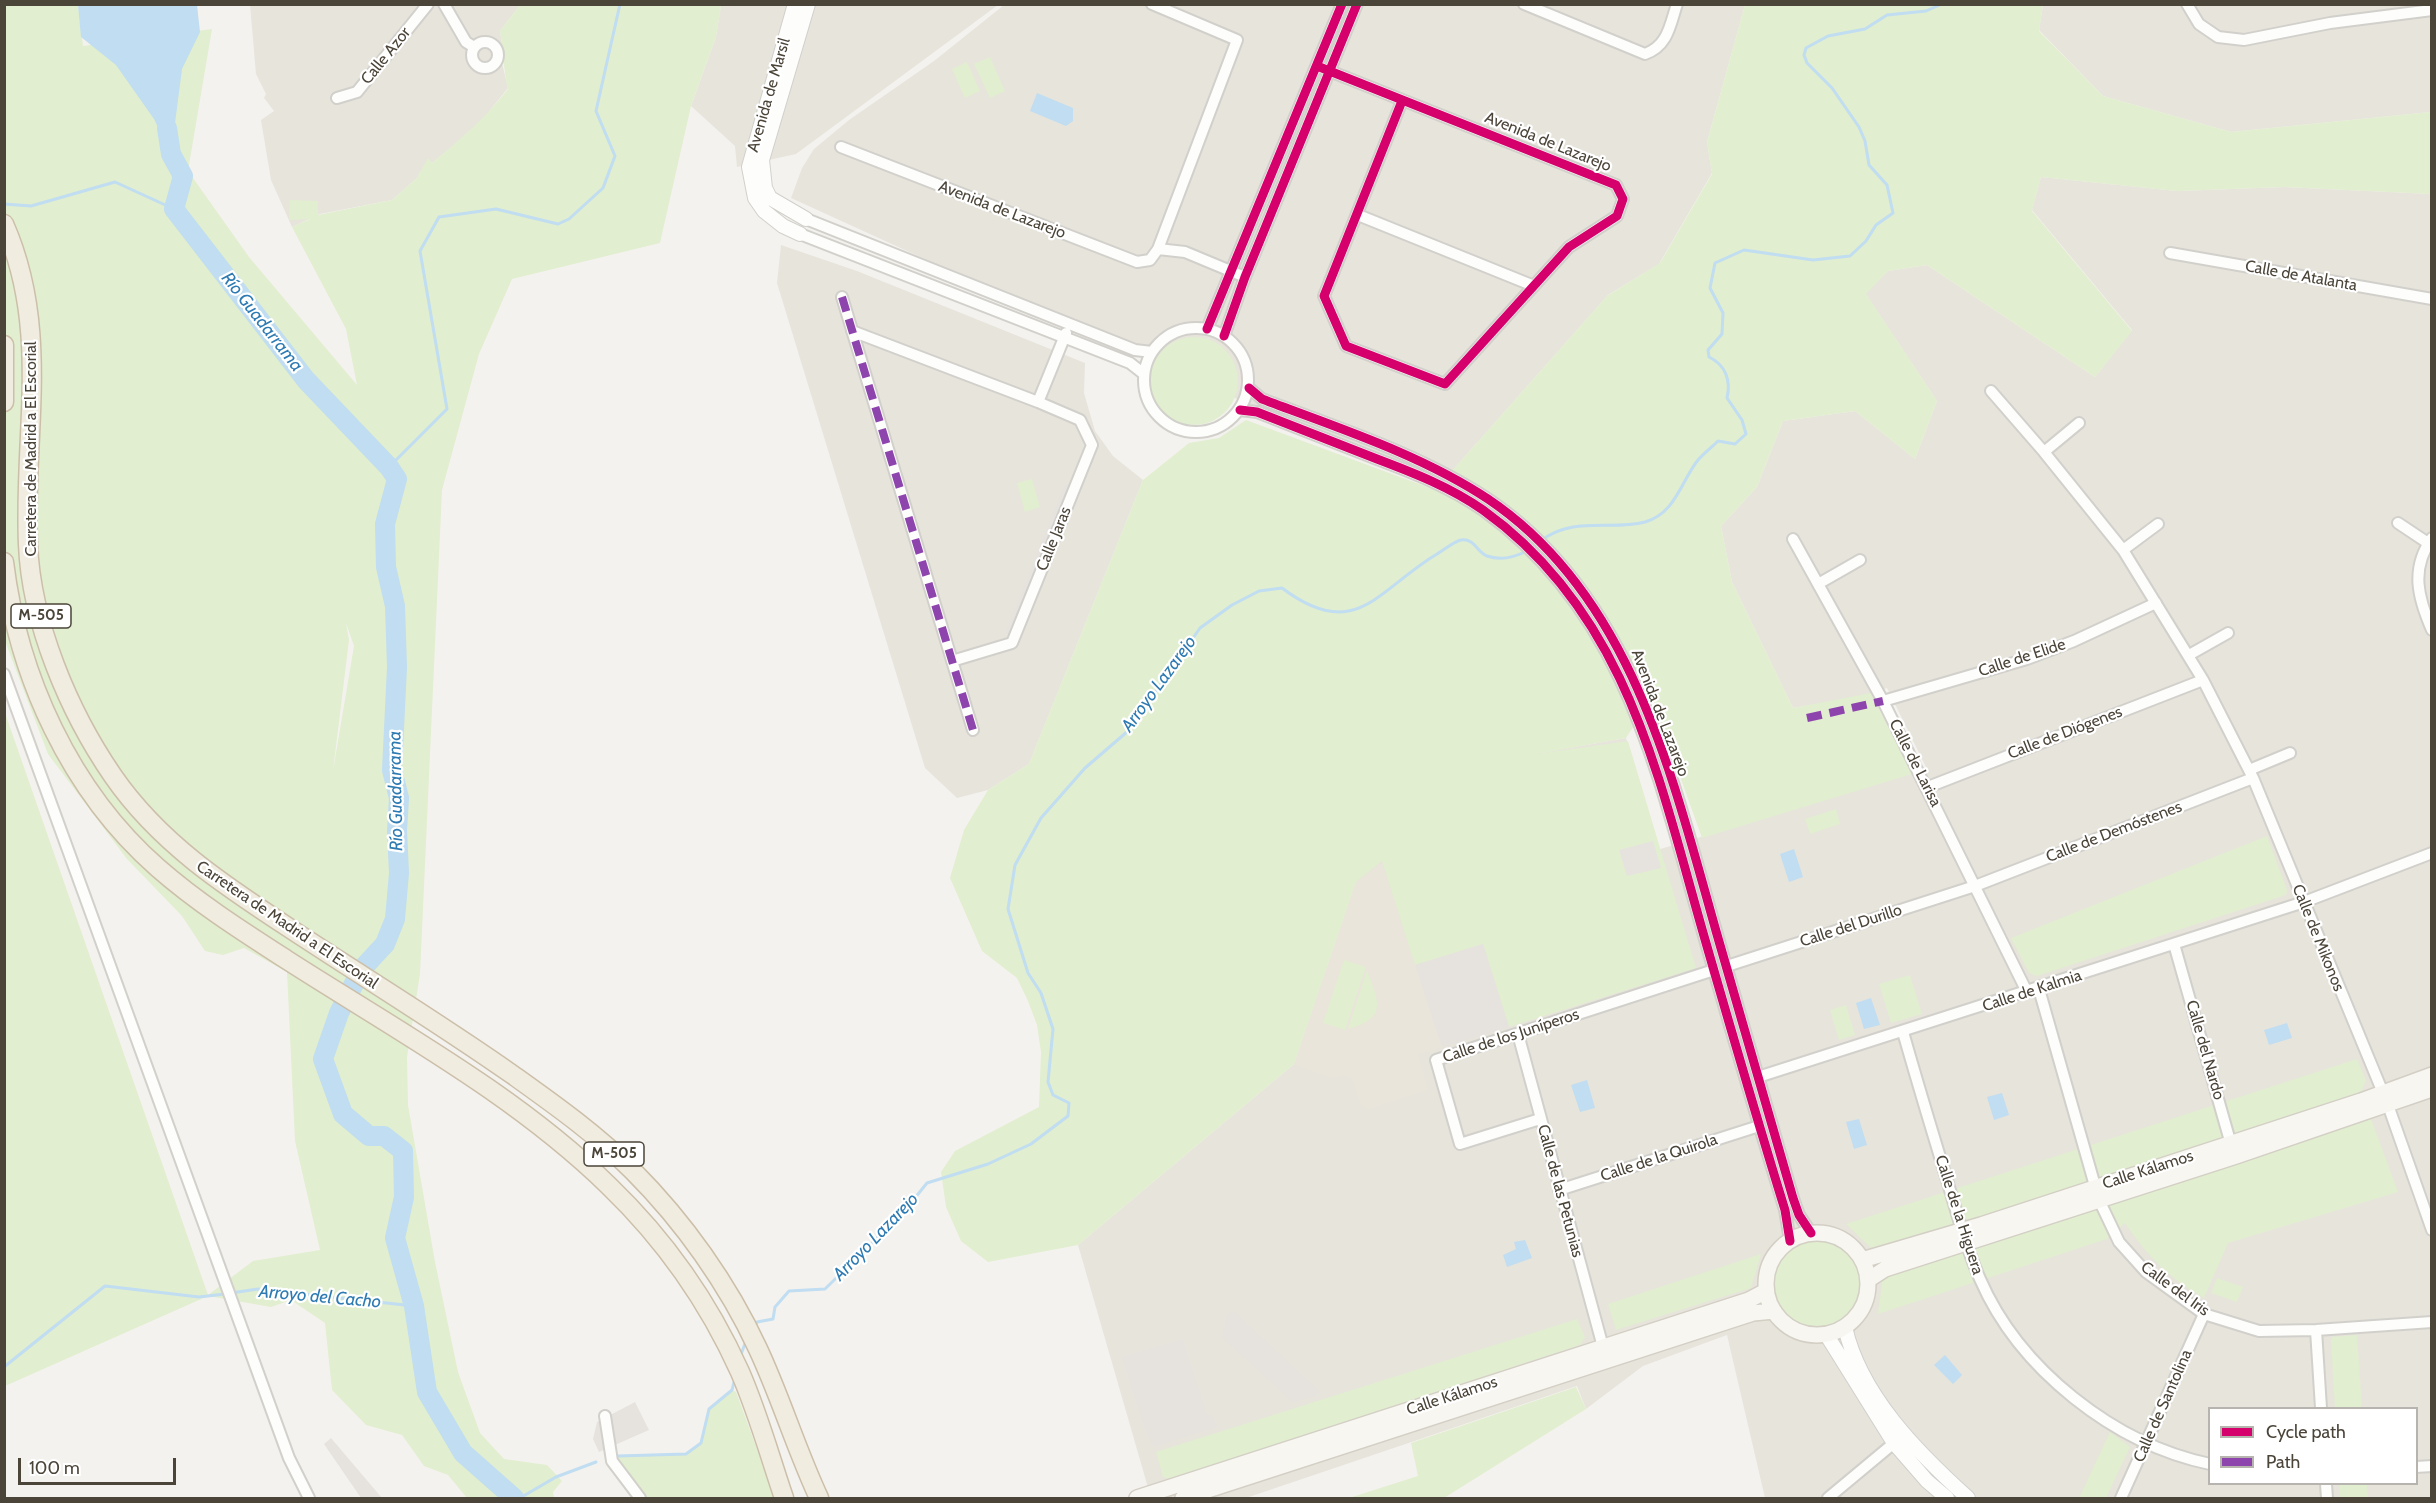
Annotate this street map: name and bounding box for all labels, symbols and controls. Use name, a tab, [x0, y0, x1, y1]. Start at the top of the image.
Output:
street label: Calle Azor	[357, 24, 415, 88]
street label: Avenida de Marsil	[744, 36, 794, 154]
street label: Avenida de Lazarejo	[1482, 108, 1614, 176]
street label: Avenida de Lazarejo	[936, 177, 1068, 243]
street label: Calle de Atalanta	[2244, 257, 2358, 295]
water label: Río Guadarrama	[216, 268, 308, 376]
street label: Carretera de Madrid a El Escorial	[21, 341, 41, 557]
street label: Calle Jaras	[1032, 504, 1076, 574]
road number: M-505	[11, 604, 71, 628]
water label: Arroyo Lazarejo	[1117, 632, 1201, 736]
street label: Calle de Elide	[1976, 635, 2068, 681]
street label: Avenida de Lazarejo	[1627, 647, 1693, 779]
street label: Calle de Diógenes	[2005, 702, 2125, 764]
street label: Calle de Larisa	[1885, 716, 1945, 810]
water label: Río Guadarrama	[384, 731, 408, 851]
street label: Calle de Demóstenes	[2043, 797, 2185, 867]
street label: Carretera de Madrid a El Escorial	[192, 857, 382, 993]
street label: Calle de Mikonos	[2288, 882, 2348, 994]
street label: Calle del Durillo	[1798, 901, 1904, 951]
street label: Calle de Kalmia	[1980, 966, 2084, 1016]
street label: Calle del Nardo	[2182, 998, 2228, 1102]
street label: Calle de los Juníperos	[1440, 1005, 1582, 1067]
street label: Calle de las Petunias	[1533, 1122, 1587, 1260]
street label: Calle de la Quirola	[1598, 1130, 1720, 1186]
road number: M-505	[584, 1142, 644, 1166]
street label: Calle Kálamos	[2100, 1146, 2196, 1194]
street label: Calle de la Higuera	[1931, 1153, 1987, 1277]
water label: Arroyo Lazarejo	[829, 1189, 923, 1285]
street label: Calle del Iris	[2137, 1258, 2213, 1320]
water label: Arroyo del Cacho	[258, 1281, 382, 1313]
street label: Calle de Santolina	[2130, 1347, 2196, 1465]
street label: Calle Kálamos	[1404, 1372, 1500, 1420]
legend	[2208, 1407, 2418, 1485]
text: Cycle path	[2266, 1421, 2346, 1443]
scale bar	[21, 1446, 178, 1484]
text: Path	[2266, 1451, 2300, 1473]
text: 100 m	[29, 1457, 80, 1479]

